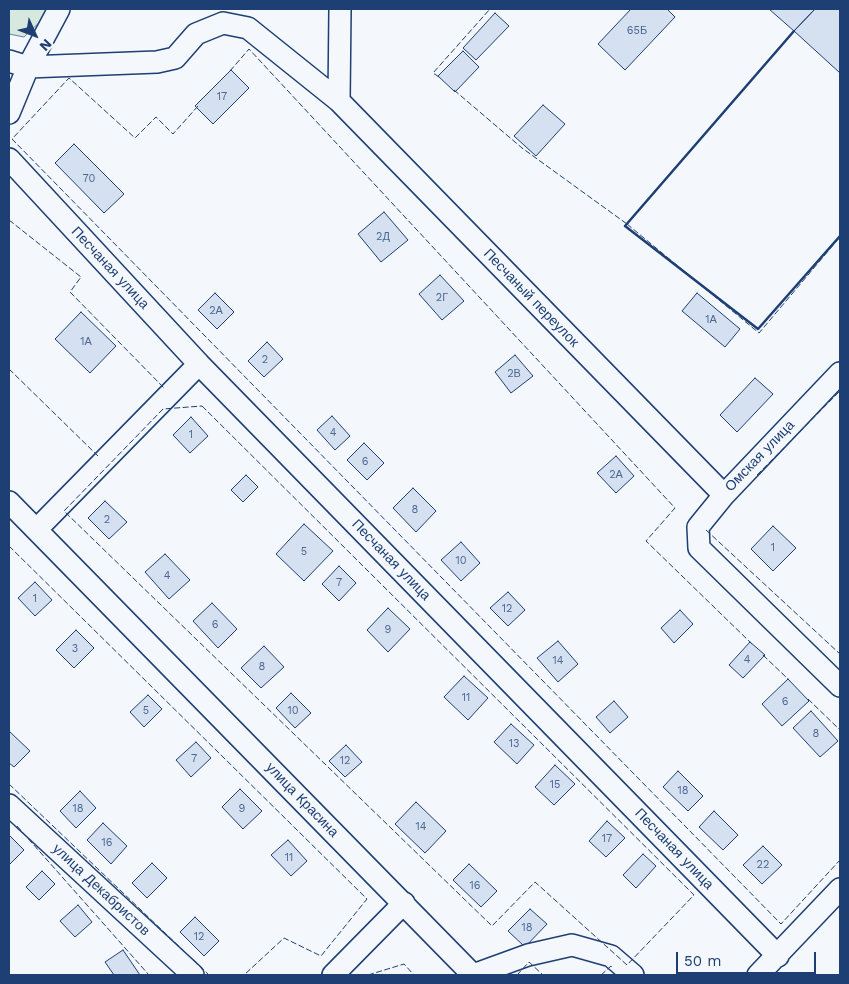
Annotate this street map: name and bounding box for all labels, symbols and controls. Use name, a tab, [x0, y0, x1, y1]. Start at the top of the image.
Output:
north arrow	[10, 10, 60, 60]
house number: 65Б	[627, 24, 647, 38]
text: N	[37, 36, 55, 54]
house number: 17	[217, 90, 227, 104]
house number: 70	[83, 172, 95, 186]
street label: Песчаная улица	[68, 223, 152, 313]
house number: 2Д	[376, 230, 390, 244]
street label: Песчаный переулок	[480, 245, 582, 351]
house number: 2Г	[436, 291, 448, 305]
house number: 2А	[209, 304, 223, 318]
house number: 1А	[705, 313, 717, 327]
house number: 1А	[80, 335, 92, 349]
house number: 2	[262, 353, 268, 367]
house number: 2В	[507, 367, 521, 381]
street label: Омская улица	[722, 417, 798, 495]
house number: 4	[330, 426, 336, 440]
house number: 1	[189, 428, 193, 442]
house number: 6	[362, 455, 368, 469]
house number: 2А	[609, 468, 623, 482]
house number: 8	[412, 503, 418, 517]
house number: 2	[104, 513, 110, 527]
street label: Песчаная улица	[348, 516, 434, 604]
house number: 1	[771, 541, 775, 555]
house number: 5	[301, 545, 307, 559]
house number: 10	[455, 554, 467, 568]
house number: 4	[164, 569, 170, 583]
house number: 7	[336, 576, 342, 590]
house number: 1	[33, 592, 37, 606]
house number: 12	[502, 602, 512, 616]
house number: 6	[212, 618, 218, 632]
house number: 9	[385, 623, 391, 637]
house number: 3	[72, 642, 78, 656]
house number: 4	[744, 653, 750, 667]
house number: 14	[552, 654, 564, 668]
house number: 8	[259, 660, 265, 674]
house number: 11	[462, 691, 470, 705]
house number: 6	[782, 695, 788, 709]
house number: 5	[143, 704, 149, 718]
house number: 10	[287, 704, 299, 718]
house number: 8	[813, 727, 819, 741]
house number: 13	[509, 737, 519, 751]
house number: 7	[191, 752, 197, 766]
house number: 12	[340, 754, 350, 768]
street label: улица Красина	[262, 759, 342, 841]
house number: 15	[550, 778, 560, 792]
house number: 18	[677, 784, 689, 798]
house number: 18	[72, 802, 84, 816]
house number: 9	[239, 802, 245, 816]
street label: Песчаная улица	[631, 805, 717, 893]
house number: 14	[415, 820, 427, 834]
house number: 17	[602, 832, 612, 846]
house number: 16	[102, 836, 112, 850]
street label: улица Декабристов	[49, 841, 153, 939]
house number: 11	[285, 851, 293, 865]
house number: 22	[757, 858, 769, 872]
house number: 16	[470, 879, 480, 893]
house number: 18	[521, 921, 533, 935]
house number: 12	[194, 930, 204, 944]
scale bar	[679, 942, 819, 974]
text: 50 m	[684, 952, 721, 970]

